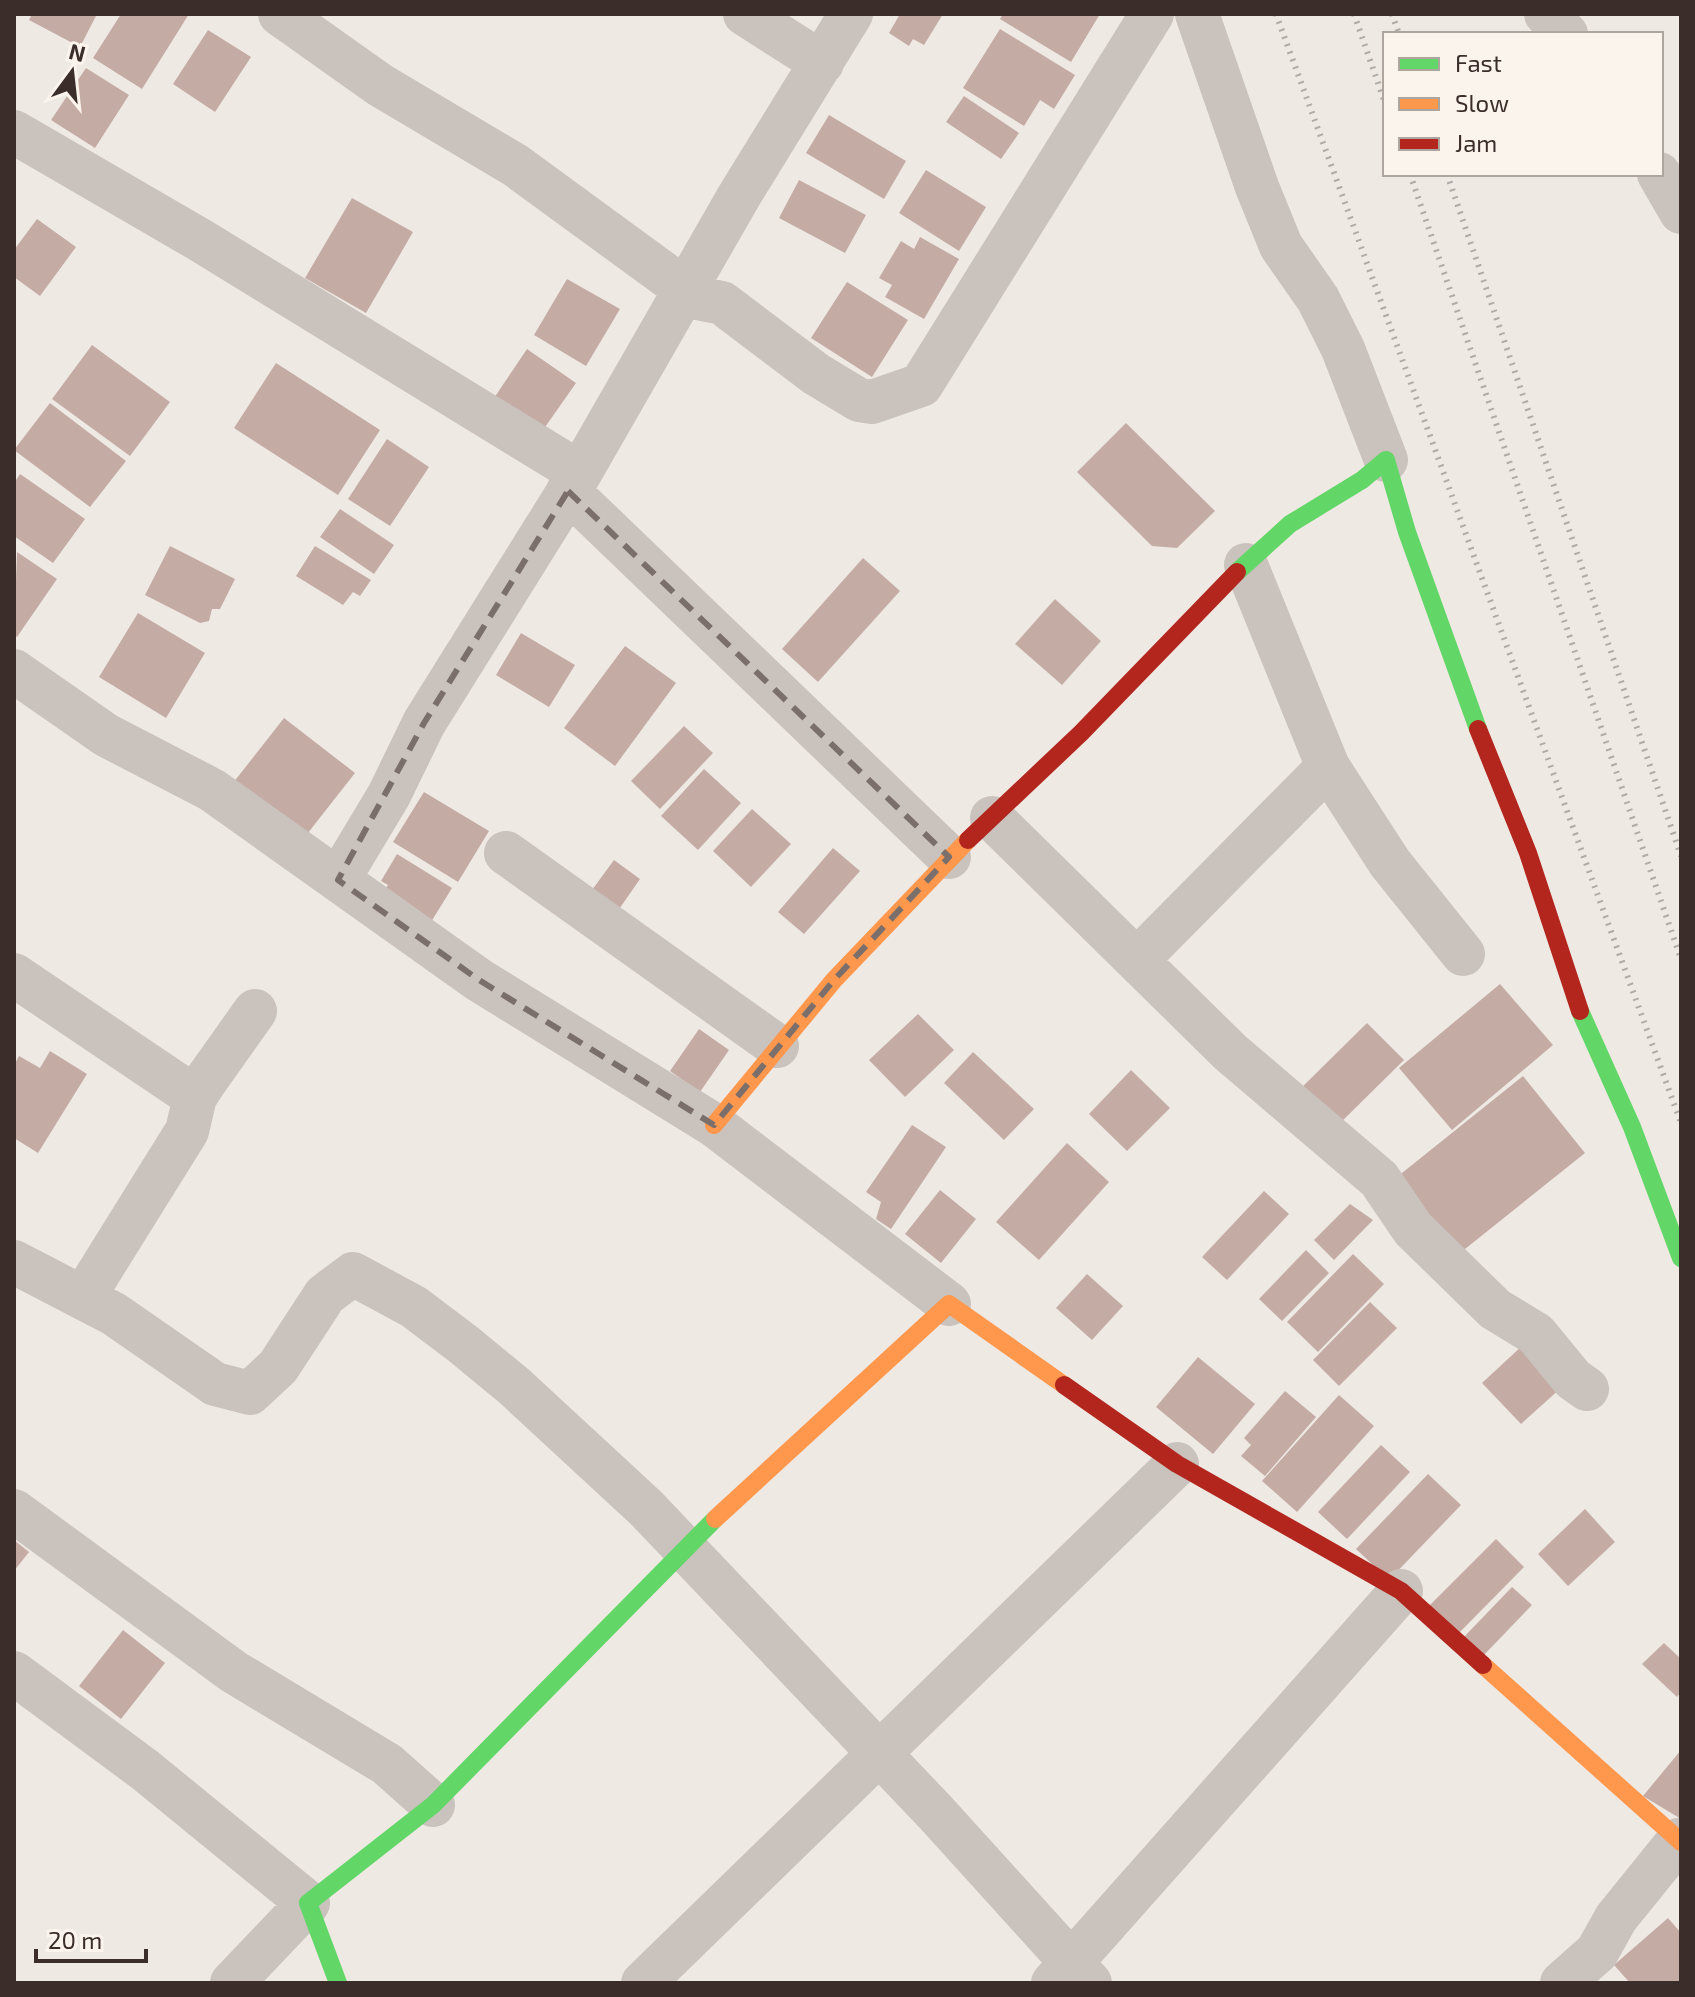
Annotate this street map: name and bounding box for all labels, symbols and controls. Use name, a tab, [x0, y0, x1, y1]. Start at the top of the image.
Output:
north arrow	[32, 32, 112, 112]
legend	[1383, 32, 1663, 176]
text: N	[66, 37, 88, 66]
text: Fast	[1455, 48, 1502, 77]
text: Slow	[1455, 88, 1509, 117]
text: Jam	[1455, 128, 1497, 157]
scale bar	[36, 1913, 146, 1963]
text: 20 m	[48, 1925, 102, 1954]

